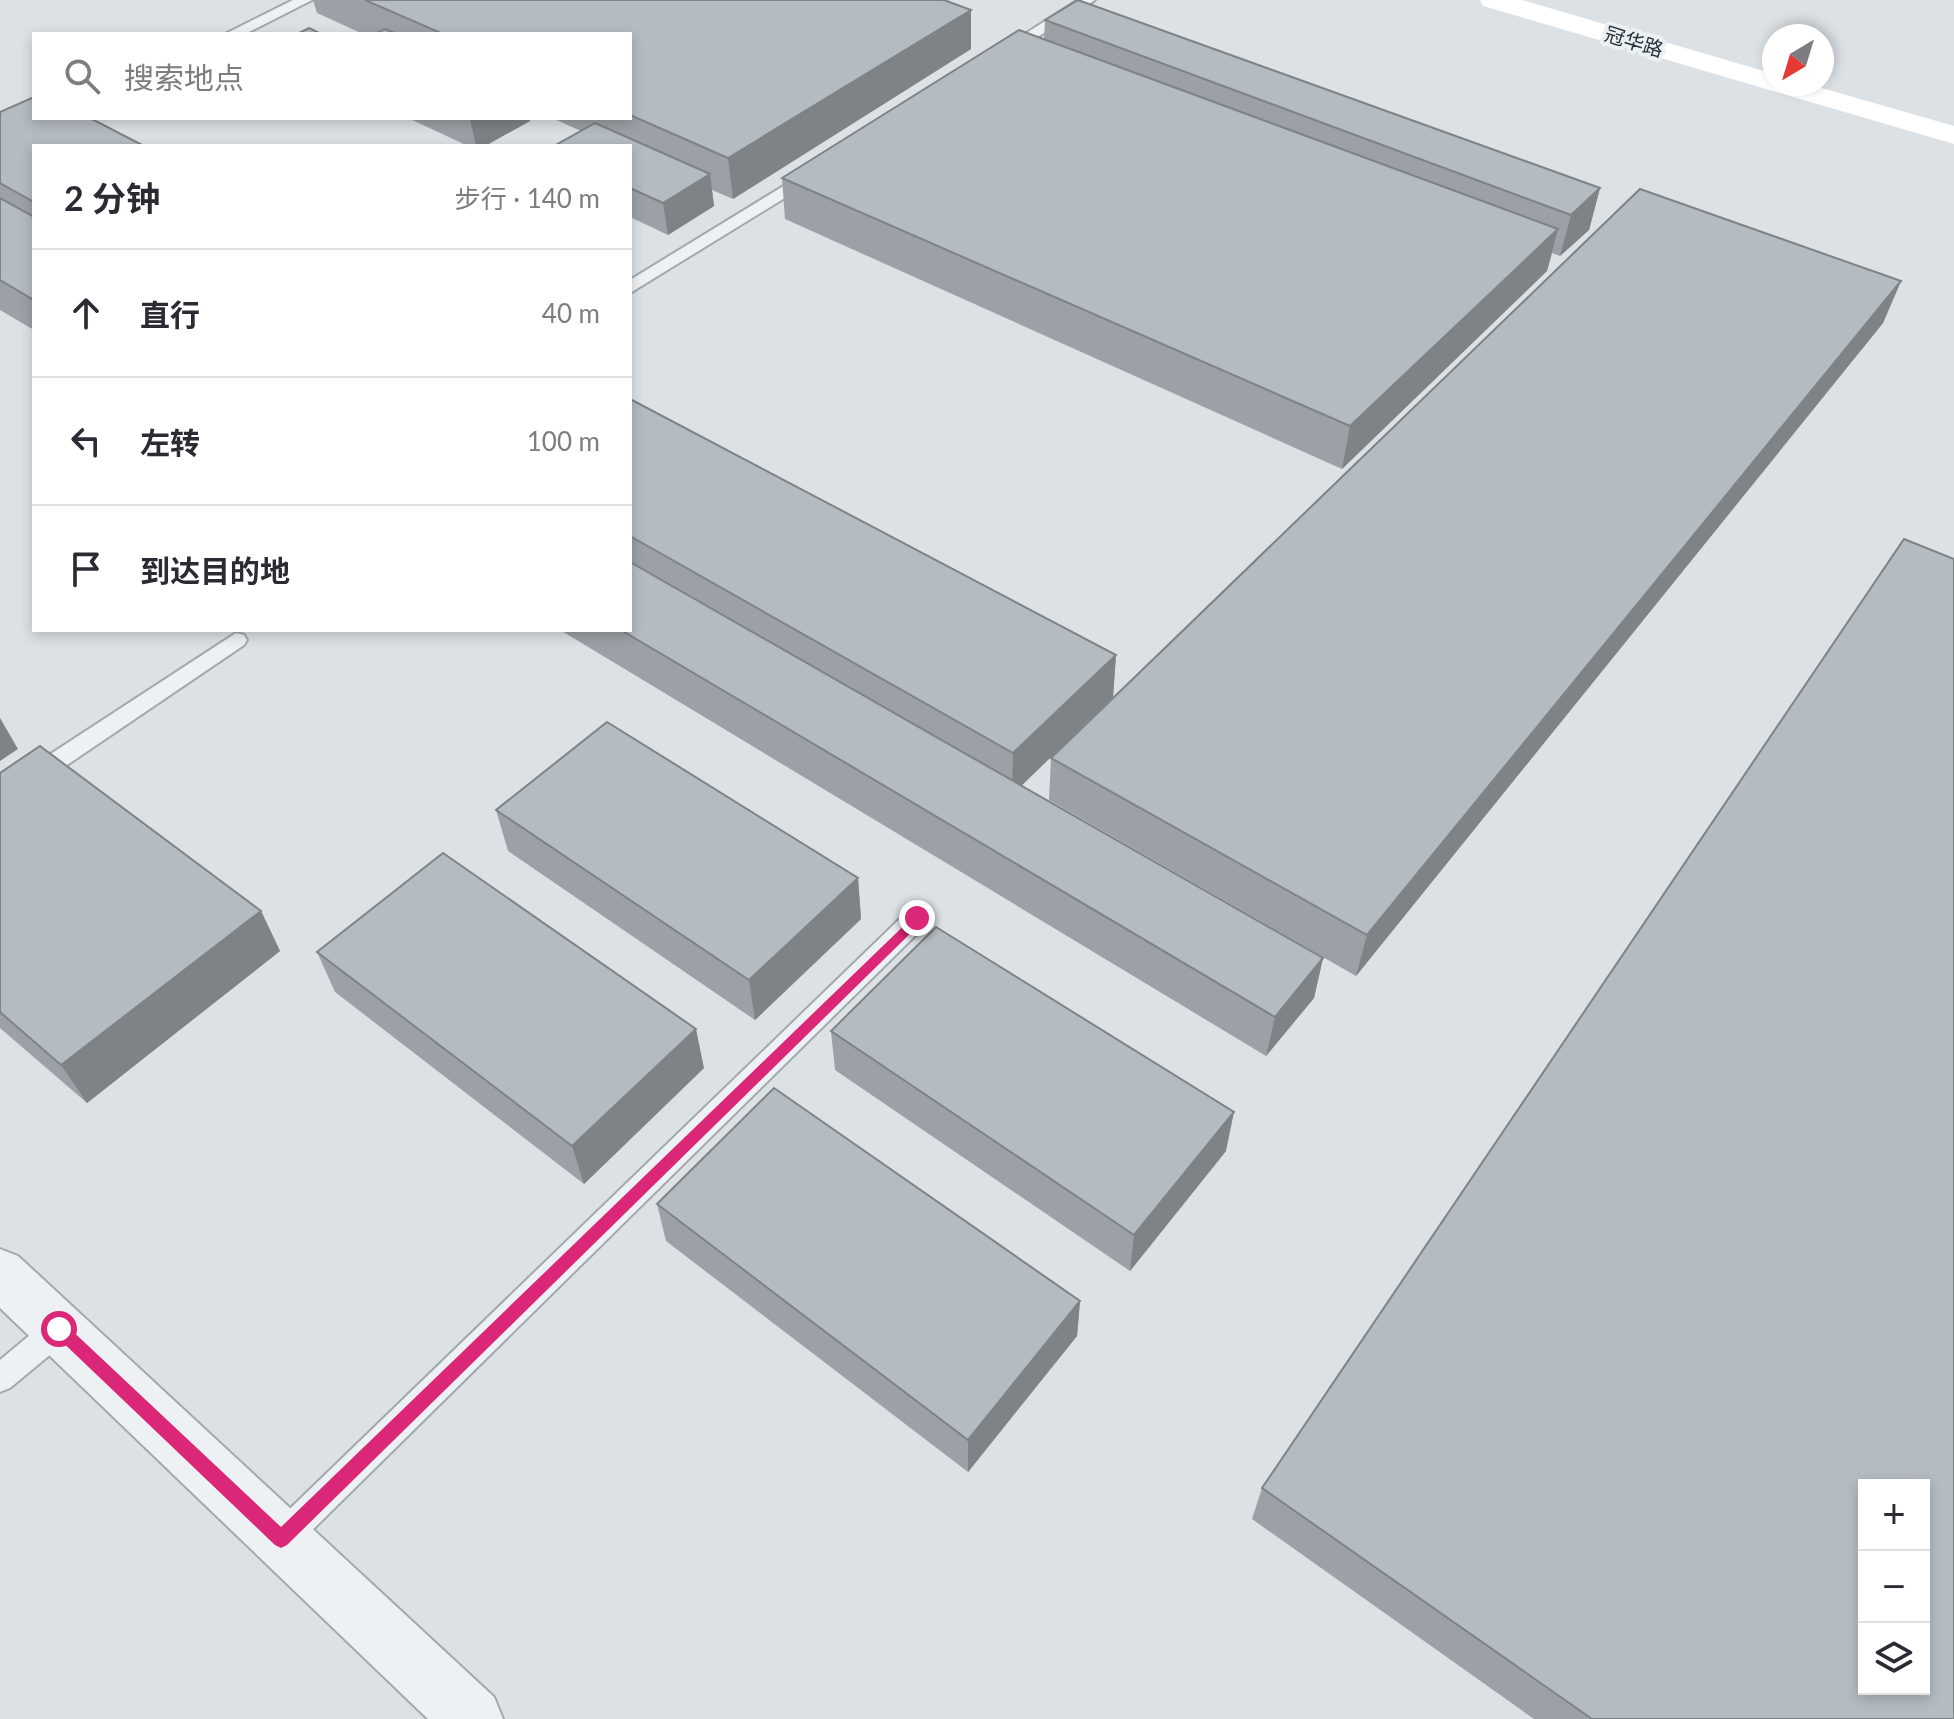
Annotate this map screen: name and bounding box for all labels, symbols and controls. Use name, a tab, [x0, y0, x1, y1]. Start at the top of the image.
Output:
street label: 冠华路	[1602, 21, 1666, 61]
north arrow	[1762, 24, 1834, 96]
search box	[32, 32, 632, 120]
icon: search	[60, 54, 104, 98]
text: 搜索地点	[124, 59, 244, 95]
text: 2 分钟	[64, 177, 160, 218]
text: 步行 · 140 m	[455, 182, 600, 214]
icon: ahead	[64, 291, 108, 335]
text: 直行	[140, 296, 200, 332]
text: 40 m	[542, 297, 600, 329]
icon: left	[64, 419, 108, 463]
text: 左转	[140, 424, 200, 460]
text: 100 m	[527, 425, 600, 457]
icon: arrive	[64, 547, 108, 591]
text: 到达目的地	[140, 552, 290, 588]
route end	[899, 900, 935, 936]
route start	[41, 1311, 77, 1347]
map controls	[1858, 1479, 1930, 1695]
button: +	[1858, 1479, 1930, 1551]
button: −	[1858, 1551, 1930, 1623]
button: layers	[1858, 1623, 1930, 1695]

